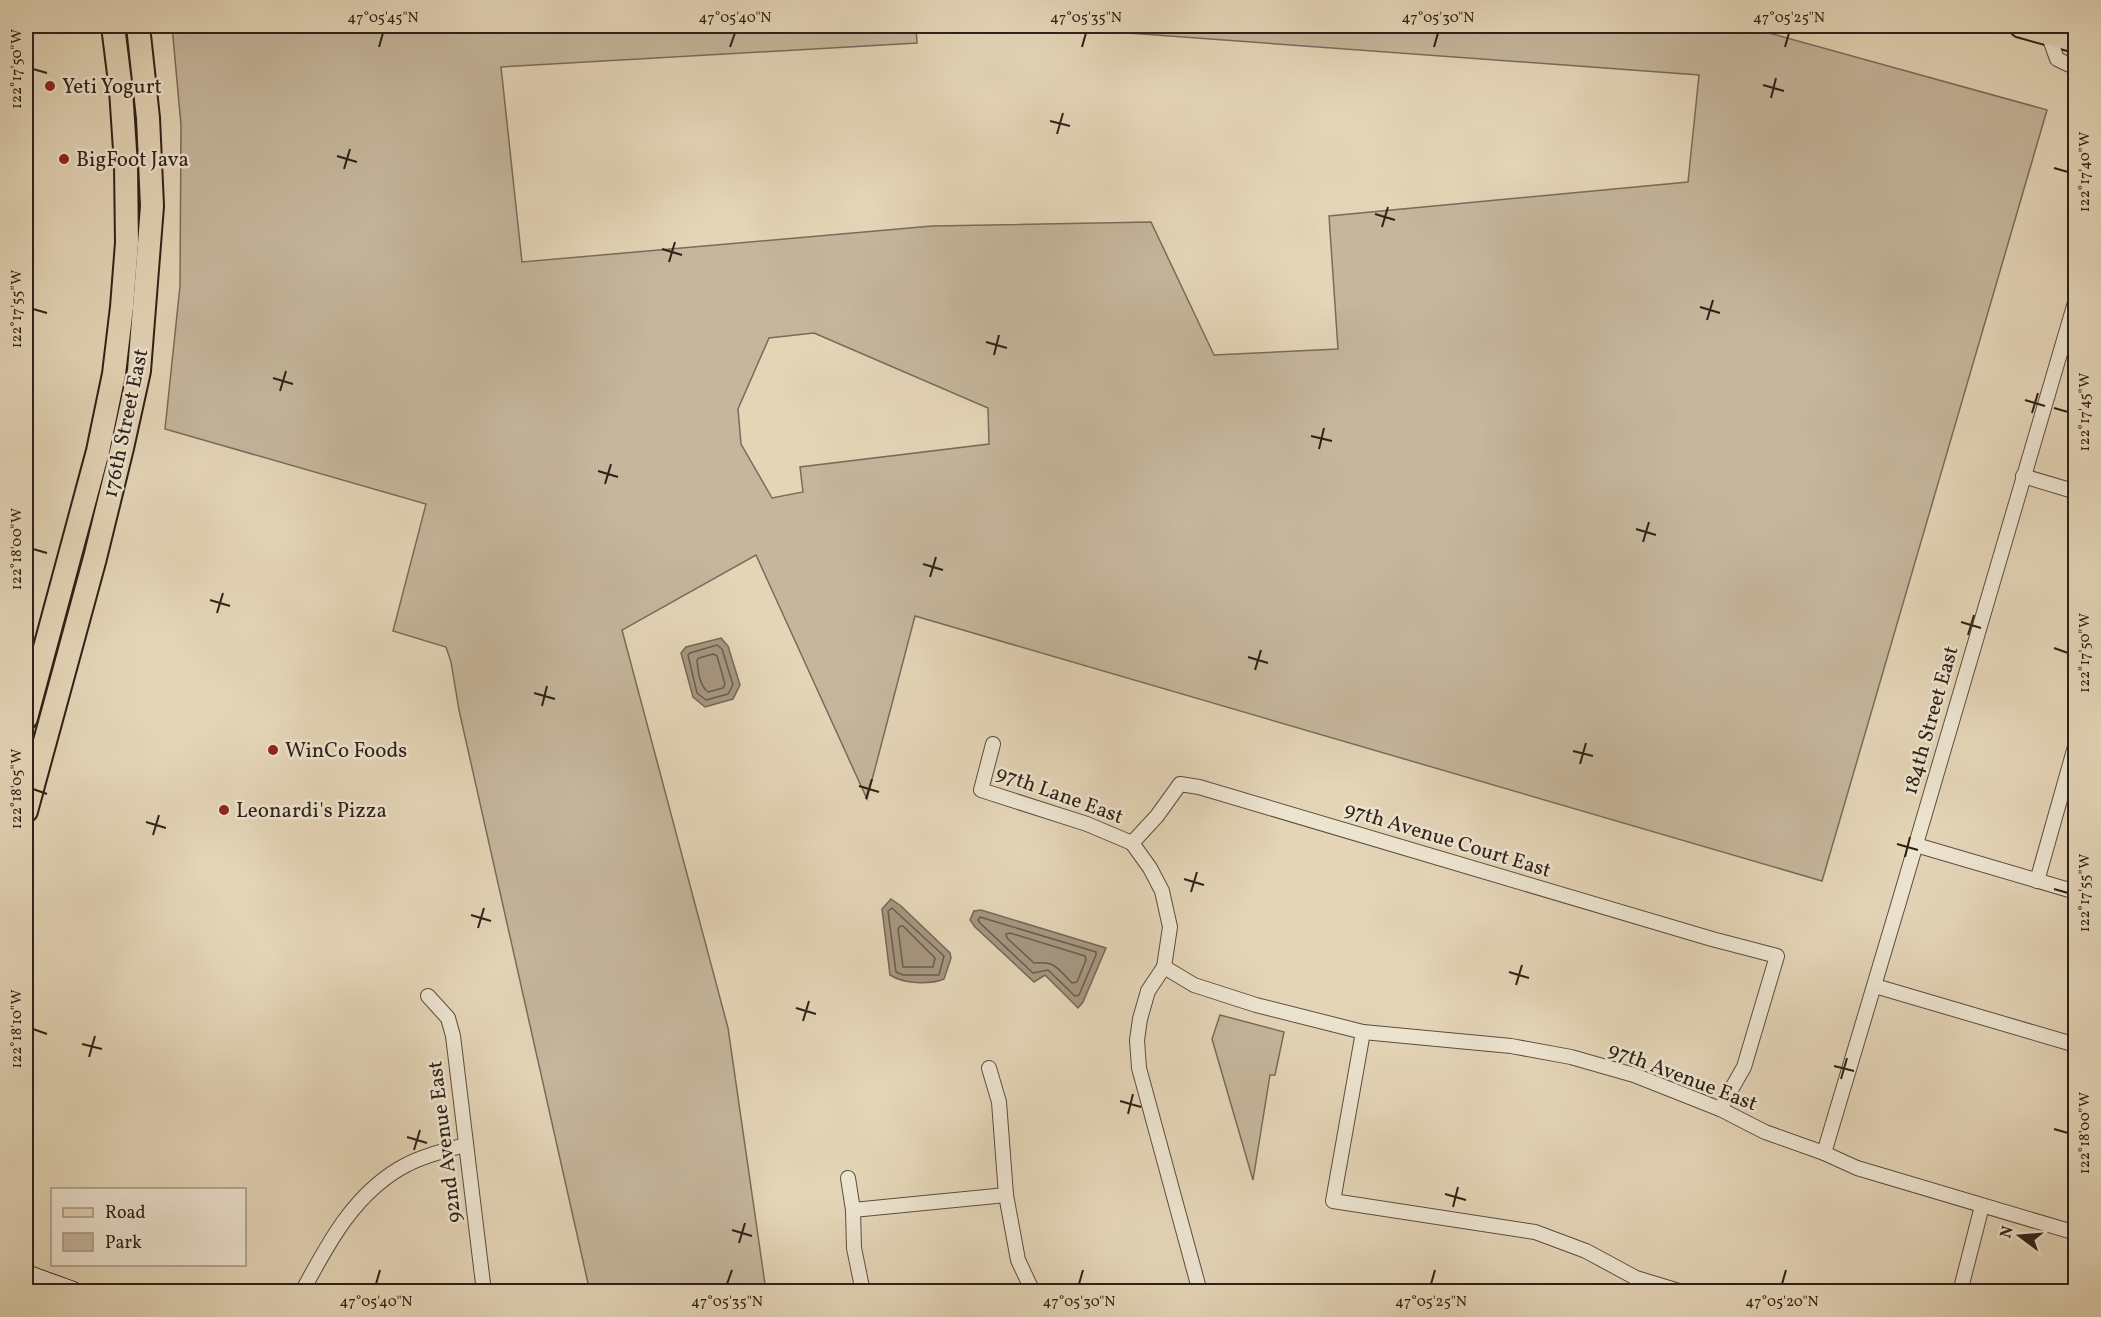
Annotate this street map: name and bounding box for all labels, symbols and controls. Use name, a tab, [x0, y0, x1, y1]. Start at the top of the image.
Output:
text: 47°05'45"N	[347, 8, 419, 29]
text: 47°05'40"N	[698, 8, 772, 29]
text: 47°05'35"N	[1050, 8, 1122, 29]
text: 47°05'30"N	[1402, 8, 1474, 29]
text: 47°05'25"N	[1753, 8, 1825, 29]
text: 122°17'50"W	[7, 29, 28, 109]
place label: Yeti Yogurt	[62, 73, 162, 102]
marker: Yeti Yogurt	[43, 79, 57, 93]
text: 122°17'40"W	[2075, 132, 2096, 212]
place label: BigFoot Java	[76, 146, 189, 175]
marker: BigFoot Java	[57, 152, 71, 166]
text: 122°17'55"W	[7, 270, 28, 348]
street label: 176th Street East	[97, 346, 156, 501]
text: 122°17'45"W	[2075, 373, 2096, 451]
text: 122°18'00"W	[7, 508, 28, 590]
text: 122°17'50"W	[2075, 613, 2096, 693]
street label: 184th Street East	[1896, 643, 1967, 798]
place label: WinCo Foods	[285, 737, 407, 766]
marker: WinCo Foods	[266, 743, 280, 757]
text: 122°18'05"W	[7, 749, 28, 829]
street label: 97th Lane East	[992, 759, 1127, 832]
street label: 97th Avenue Court East	[1341, 795, 1554, 886]
place label: Leonardi's Pizza	[236, 797, 387, 826]
marker: Leonardi's Pizza	[217, 803, 231, 817]
text: 122°17'55"W	[2075, 854, 2096, 932]
text: 122°18'10"W	[7, 989, 28, 1069]
street label: 97th Avenue East	[1604, 1036, 1761, 1119]
street label: 92nd Avenue East	[421, 1059, 470, 1225]
text: 122°18'00"W	[2075, 1092, 2096, 1174]
legend	[51, 1188, 246, 1266]
text: Road	[105, 1201, 146, 1226]
north arrow	[1990, 1206, 2050, 1266]
text: N	[1995, 1223, 2020, 1241]
text: Park	[105, 1231, 142, 1256]
text: 47°05'40"N	[339, 1292, 413, 1313]
text: 47°05'35"N	[691, 1292, 763, 1313]
text: 47°05'30"N	[1043, 1292, 1115, 1313]
text: 47°05'25"N	[1395, 1292, 1467, 1313]
text: 47°05'20"N	[1745, 1292, 1819, 1313]

